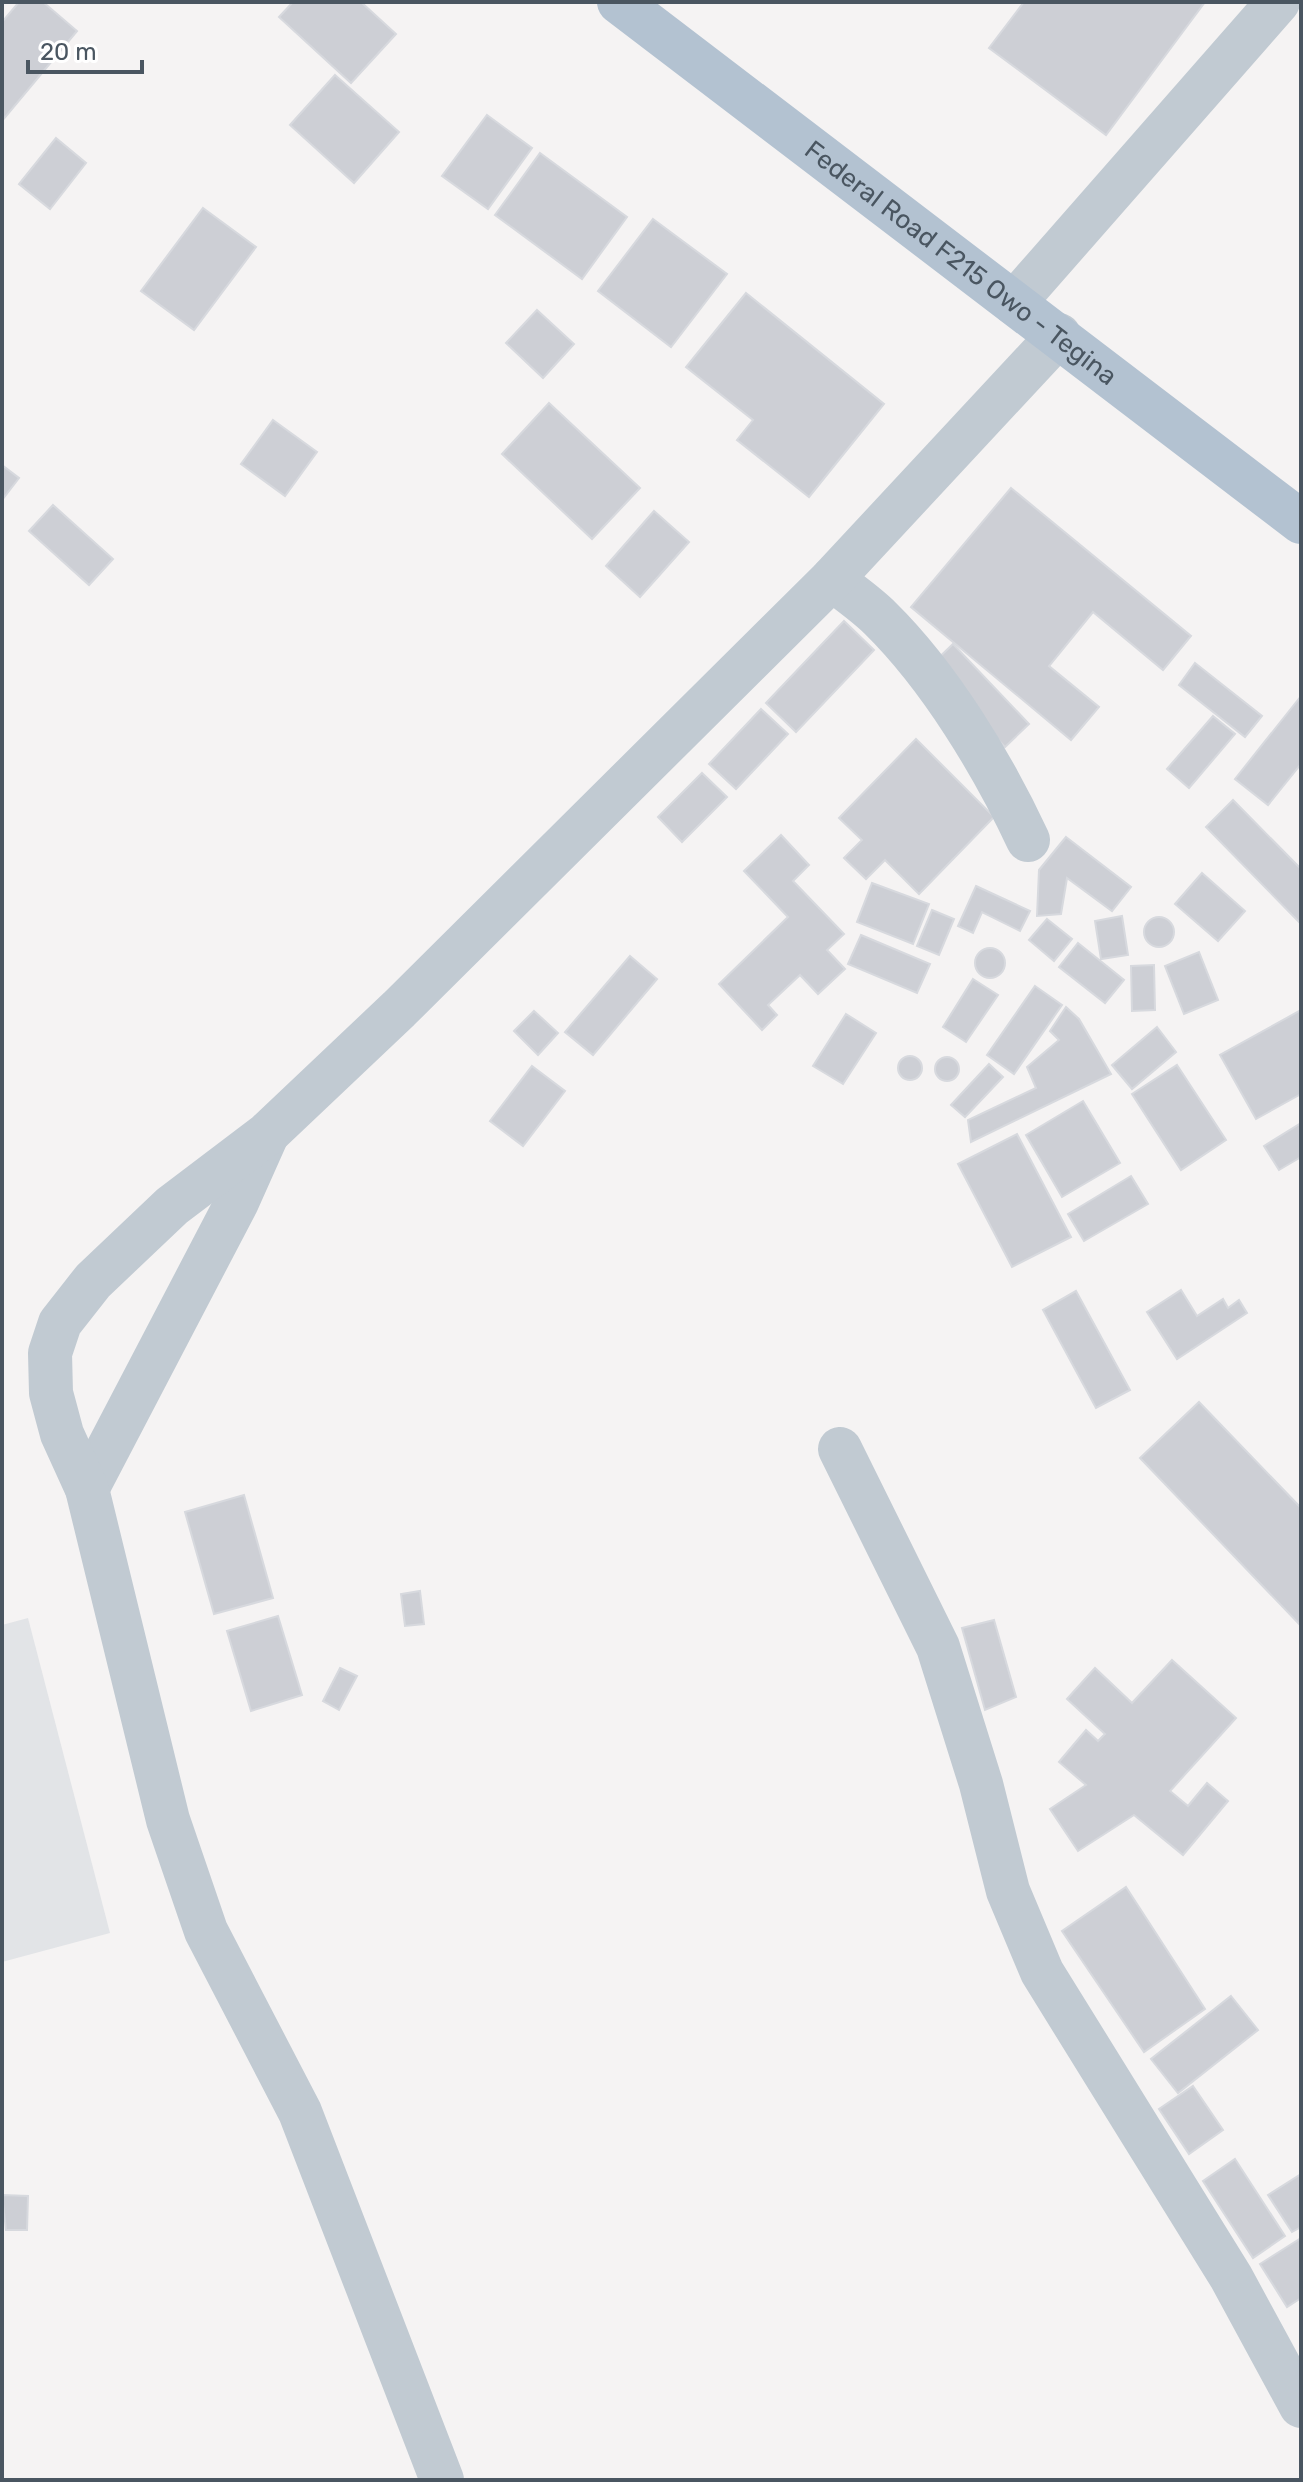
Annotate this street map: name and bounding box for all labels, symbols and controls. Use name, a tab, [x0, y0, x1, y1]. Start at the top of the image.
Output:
scale bar	[28, 24, 142, 74]
text: 20 m	[40, 38, 97, 66]
street label: Federal Road F215 Owo - Tegina	[798, 134, 1123, 392]

